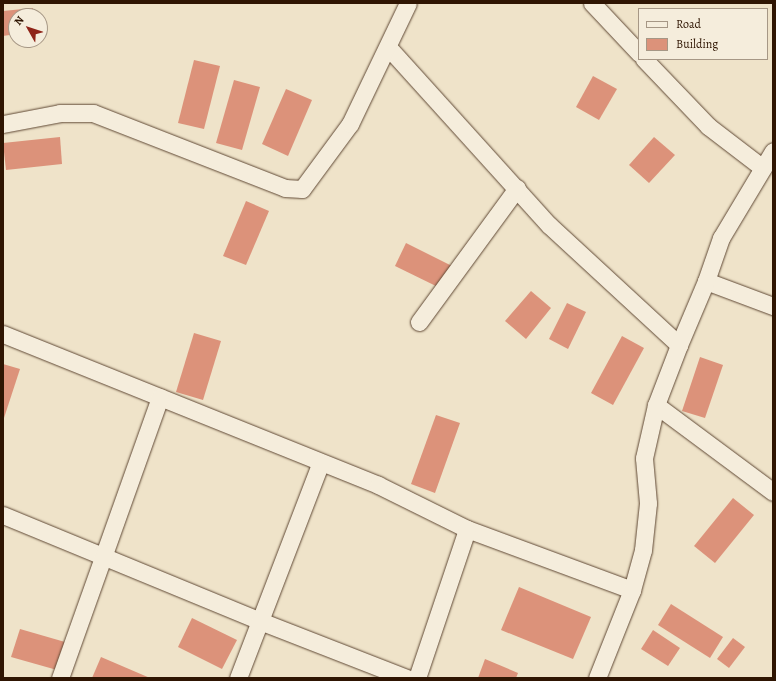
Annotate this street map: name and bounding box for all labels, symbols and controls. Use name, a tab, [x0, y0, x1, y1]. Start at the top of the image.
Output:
north arrow	[8, 8, 48, 48]
legend	[638, 8, 768, 60]
text: N	[11, 13, 27, 29]
text: Road	[676, 16, 701, 32]
text: Building	[676, 36, 718, 52]

